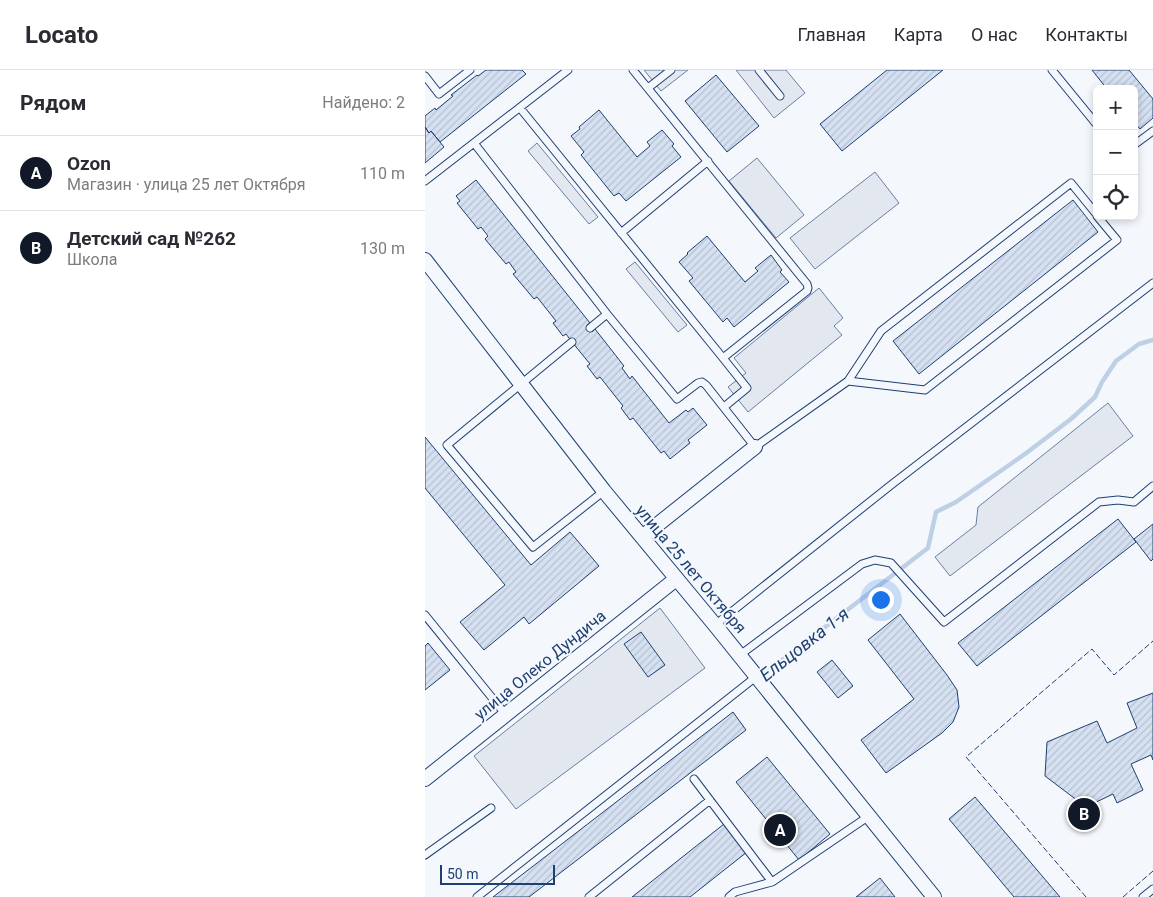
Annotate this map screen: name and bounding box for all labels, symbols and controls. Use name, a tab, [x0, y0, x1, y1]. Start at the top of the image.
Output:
text: Locato	[25, 21, 98, 49]
text: Главная	[797, 24, 866, 45]
text: Карта	[894, 24, 943, 45]
text: О нас	[971, 24, 1017, 45]
text: Контакты	[1045, 24, 1128, 45]
map controls	[1093, 85, 1138, 220]
button: +	[1093, 85, 1138, 130]
text: Рядом	[20, 91, 86, 115]
text: Найдено: 2	[322, 93, 405, 112]
button: −	[1093, 130, 1138, 175]
text: Ozon	[67, 152, 111, 175]
text: A	[31, 164, 41, 183]
text: 110 m	[360, 164, 405, 183]
text: Магазин · улица 25 лет Октября	[67, 175, 306, 194]
button: locate	[1093, 175, 1138, 220]
text: Детский сад №262	[67, 227, 236, 250]
text: B	[31, 239, 41, 258]
text: 130 m	[360, 239, 405, 258]
text: Школа	[67, 250, 118, 269]
street label: улица 25 лет Октября	[632, 501, 750, 637]
your location	[868, 587, 894, 613]
water label: Ельцовка 1-я	[755, 603, 853, 685]
street label: улица Олеко Дундича	[471, 606, 609, 724]
pin: B	[1068, 795, 1100, 833]
pin: A	[764, 811, 796, 849]
scale bar	[440, 862, 555, 885]
text: 50 m	[447, 866, 479, 882]

